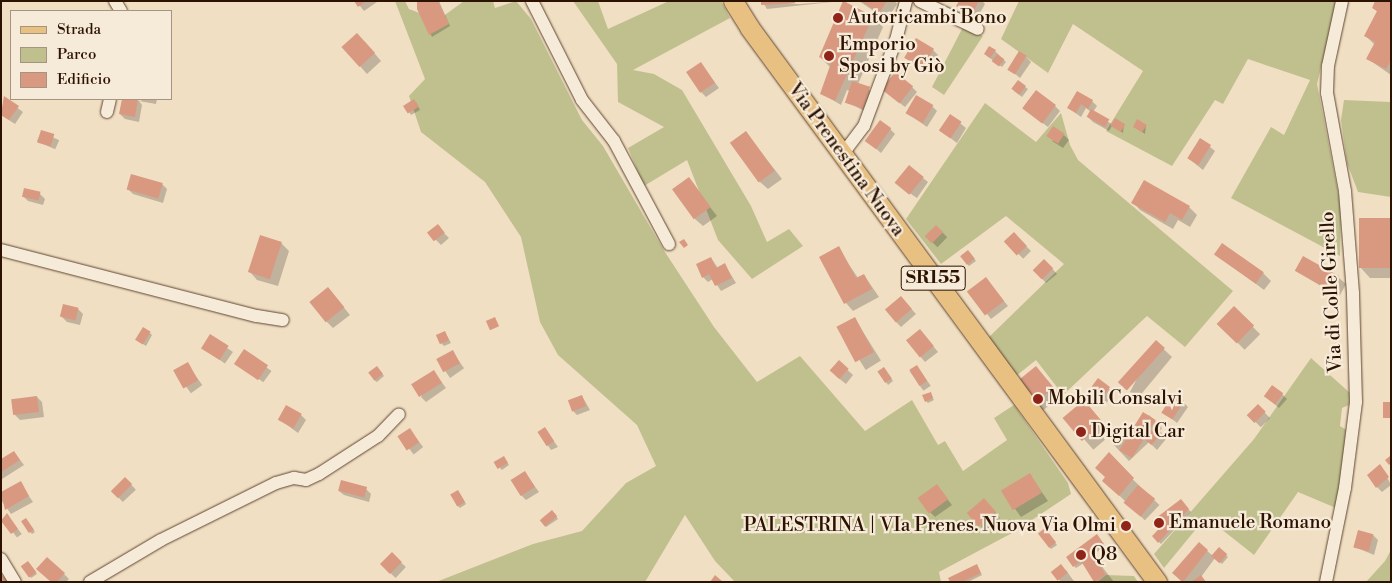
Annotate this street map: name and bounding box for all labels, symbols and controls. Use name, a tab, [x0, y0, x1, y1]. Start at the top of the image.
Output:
place label: Autoricambi Bono	[848, 7, 1007, 29]
legend	[10, 10, 172, 100]
marker: Autoricambi Bono	[832, 12, 844, 24]
text: Strada	[57, 20, 101, 39]
place label: Emporio Sposi by Giò	[839, 34, 945, 78]
text: Parco	[57, 45, 96, 64]
marker: Emporio Sposi by Giò	[823, 50, 835, 62]
text: Edificio	[57, 70, 111, 89]
street label: Via Prenestina Nuova	[783, 79, 909, 241]
street label: Via di Colle Girello	[1316, 211, 1348, 373]
road number: SR155	[900, 262, 966, 294]
place label: Mobili Consalvi	[1048, 388, 1183, 410]
marker: Mobili Consalvi	[1032, 393, 1044, 405]
place label: Digital Car	[1091, 421, 1185, 443]
marker: Digital Car	[1075, 426, 1087, 438]
place label: Emanuele Romano	[1169, 512, 1331, 534]
place label: PALESTRINA | VIa Prenes. Nuova Via Olmi	[744, 515, 1116, 537]
marker: Emanuele Romano	[1153, 517, 1165, 529]
marker: PALESTRINA | VIa Prenes. Nuova Via Olmi	[1120, 520, 1132, 532]
place label: Q8	[1091, 544, 1118, 566]
marker: Q8	[1075, 549, 1087, 561]

